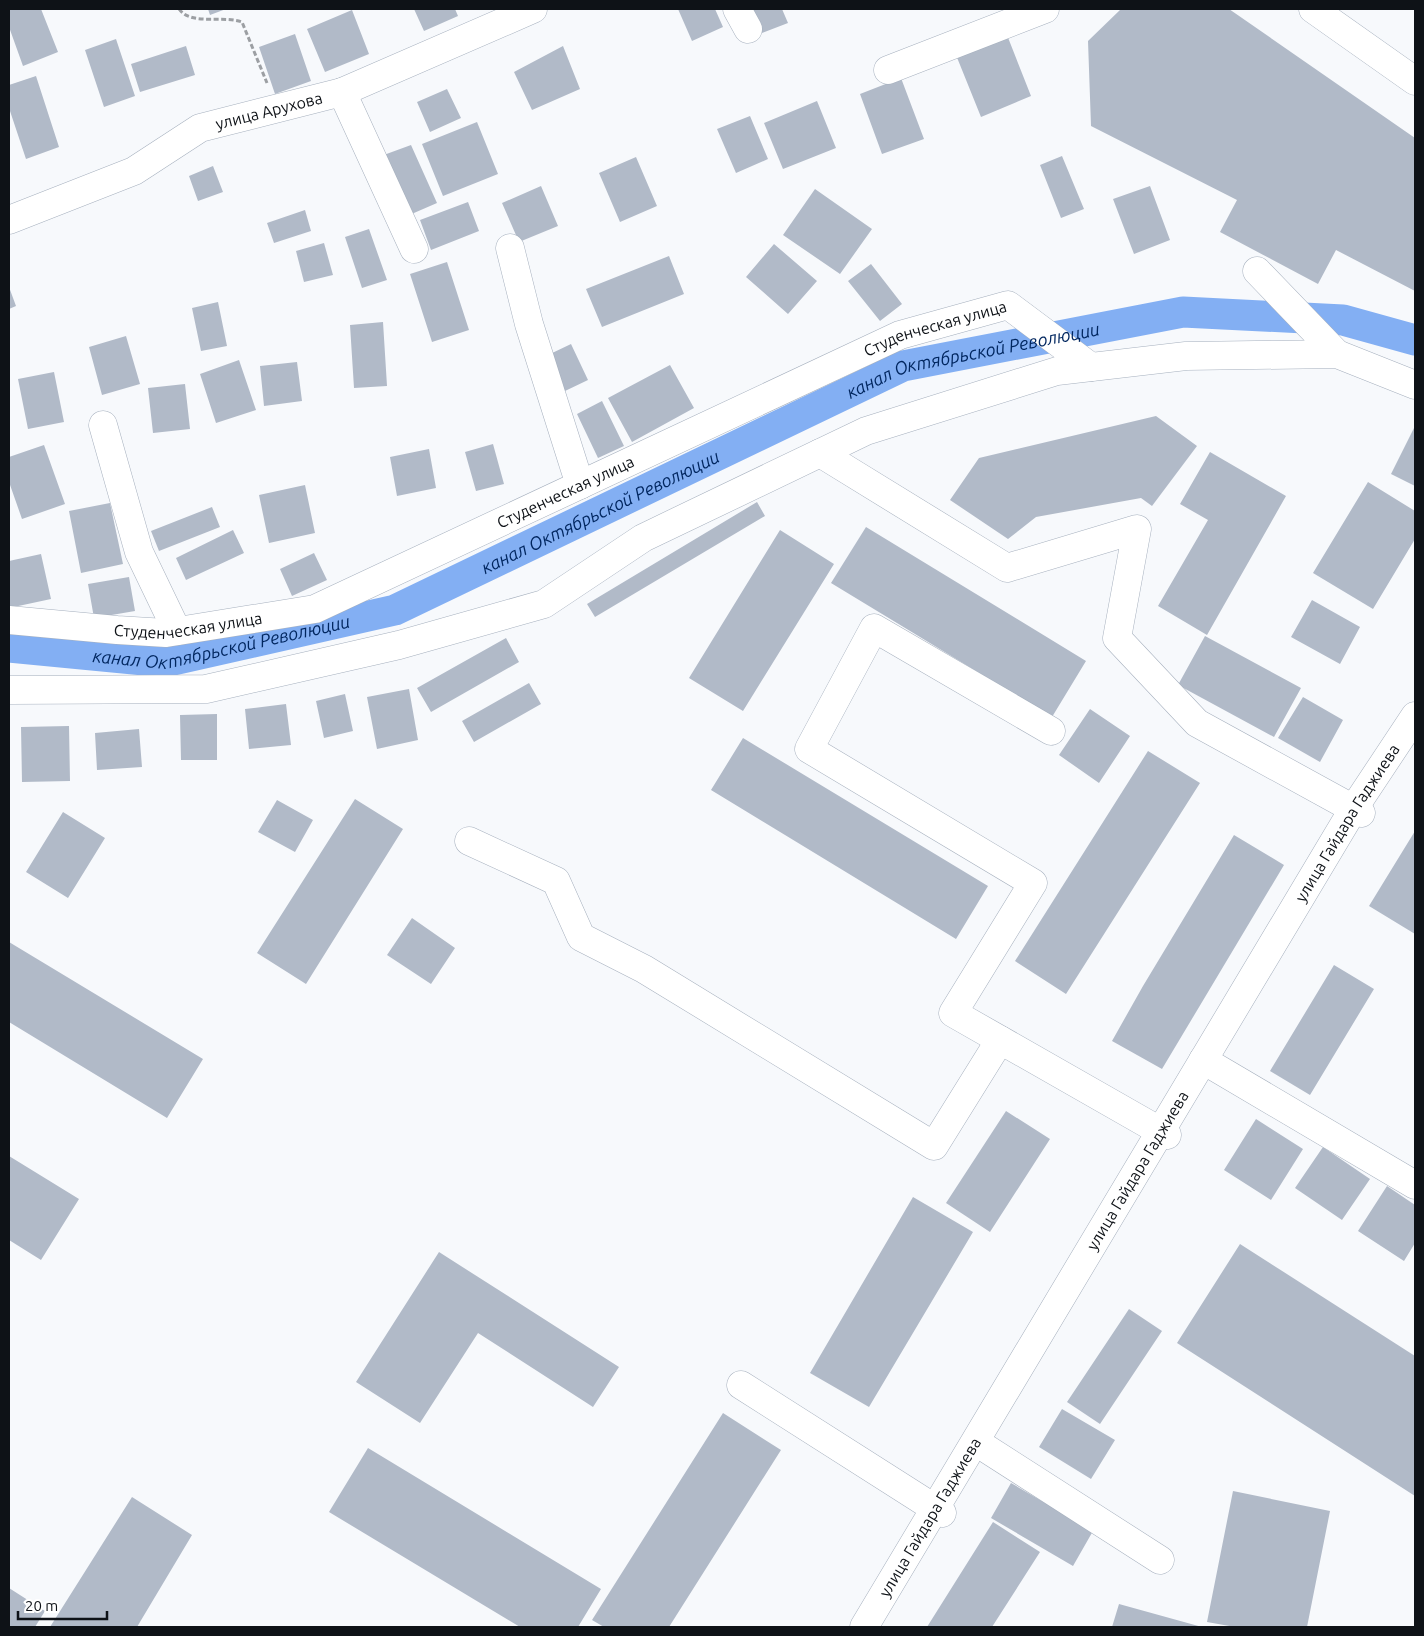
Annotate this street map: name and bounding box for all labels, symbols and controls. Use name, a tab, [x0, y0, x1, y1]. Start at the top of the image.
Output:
street label: улица Арухова	[213, 88, 324, 133]
street label: Студенческая улица	[861, 297, 1009, 360]
water label: канал Октябрьской Революции	[843, 318, 1101, 402]
water label: канал Октябрьской Революции	[478, 446, 723, 577]
street label: Студенческая улица	[494, 452, 637, 532]
street label: Студенческая улица	[113, 609, 263, 642]
water label: канал Октябрьской Революции	[92, 610, 352, 672]
street label: улица Гайдара Гаджиева	[1291, 741, 1403, 905]
street label: улица Гайдара Гаджиева	[1083, 1088, 1192, 1253]
street label: улица Гайдара Гаджиева	[875, 1434, 984, 1600]
scale bar	[18, 1588, 106, 1620]
text: 20 m	[25, 1597, 58, 1614]

